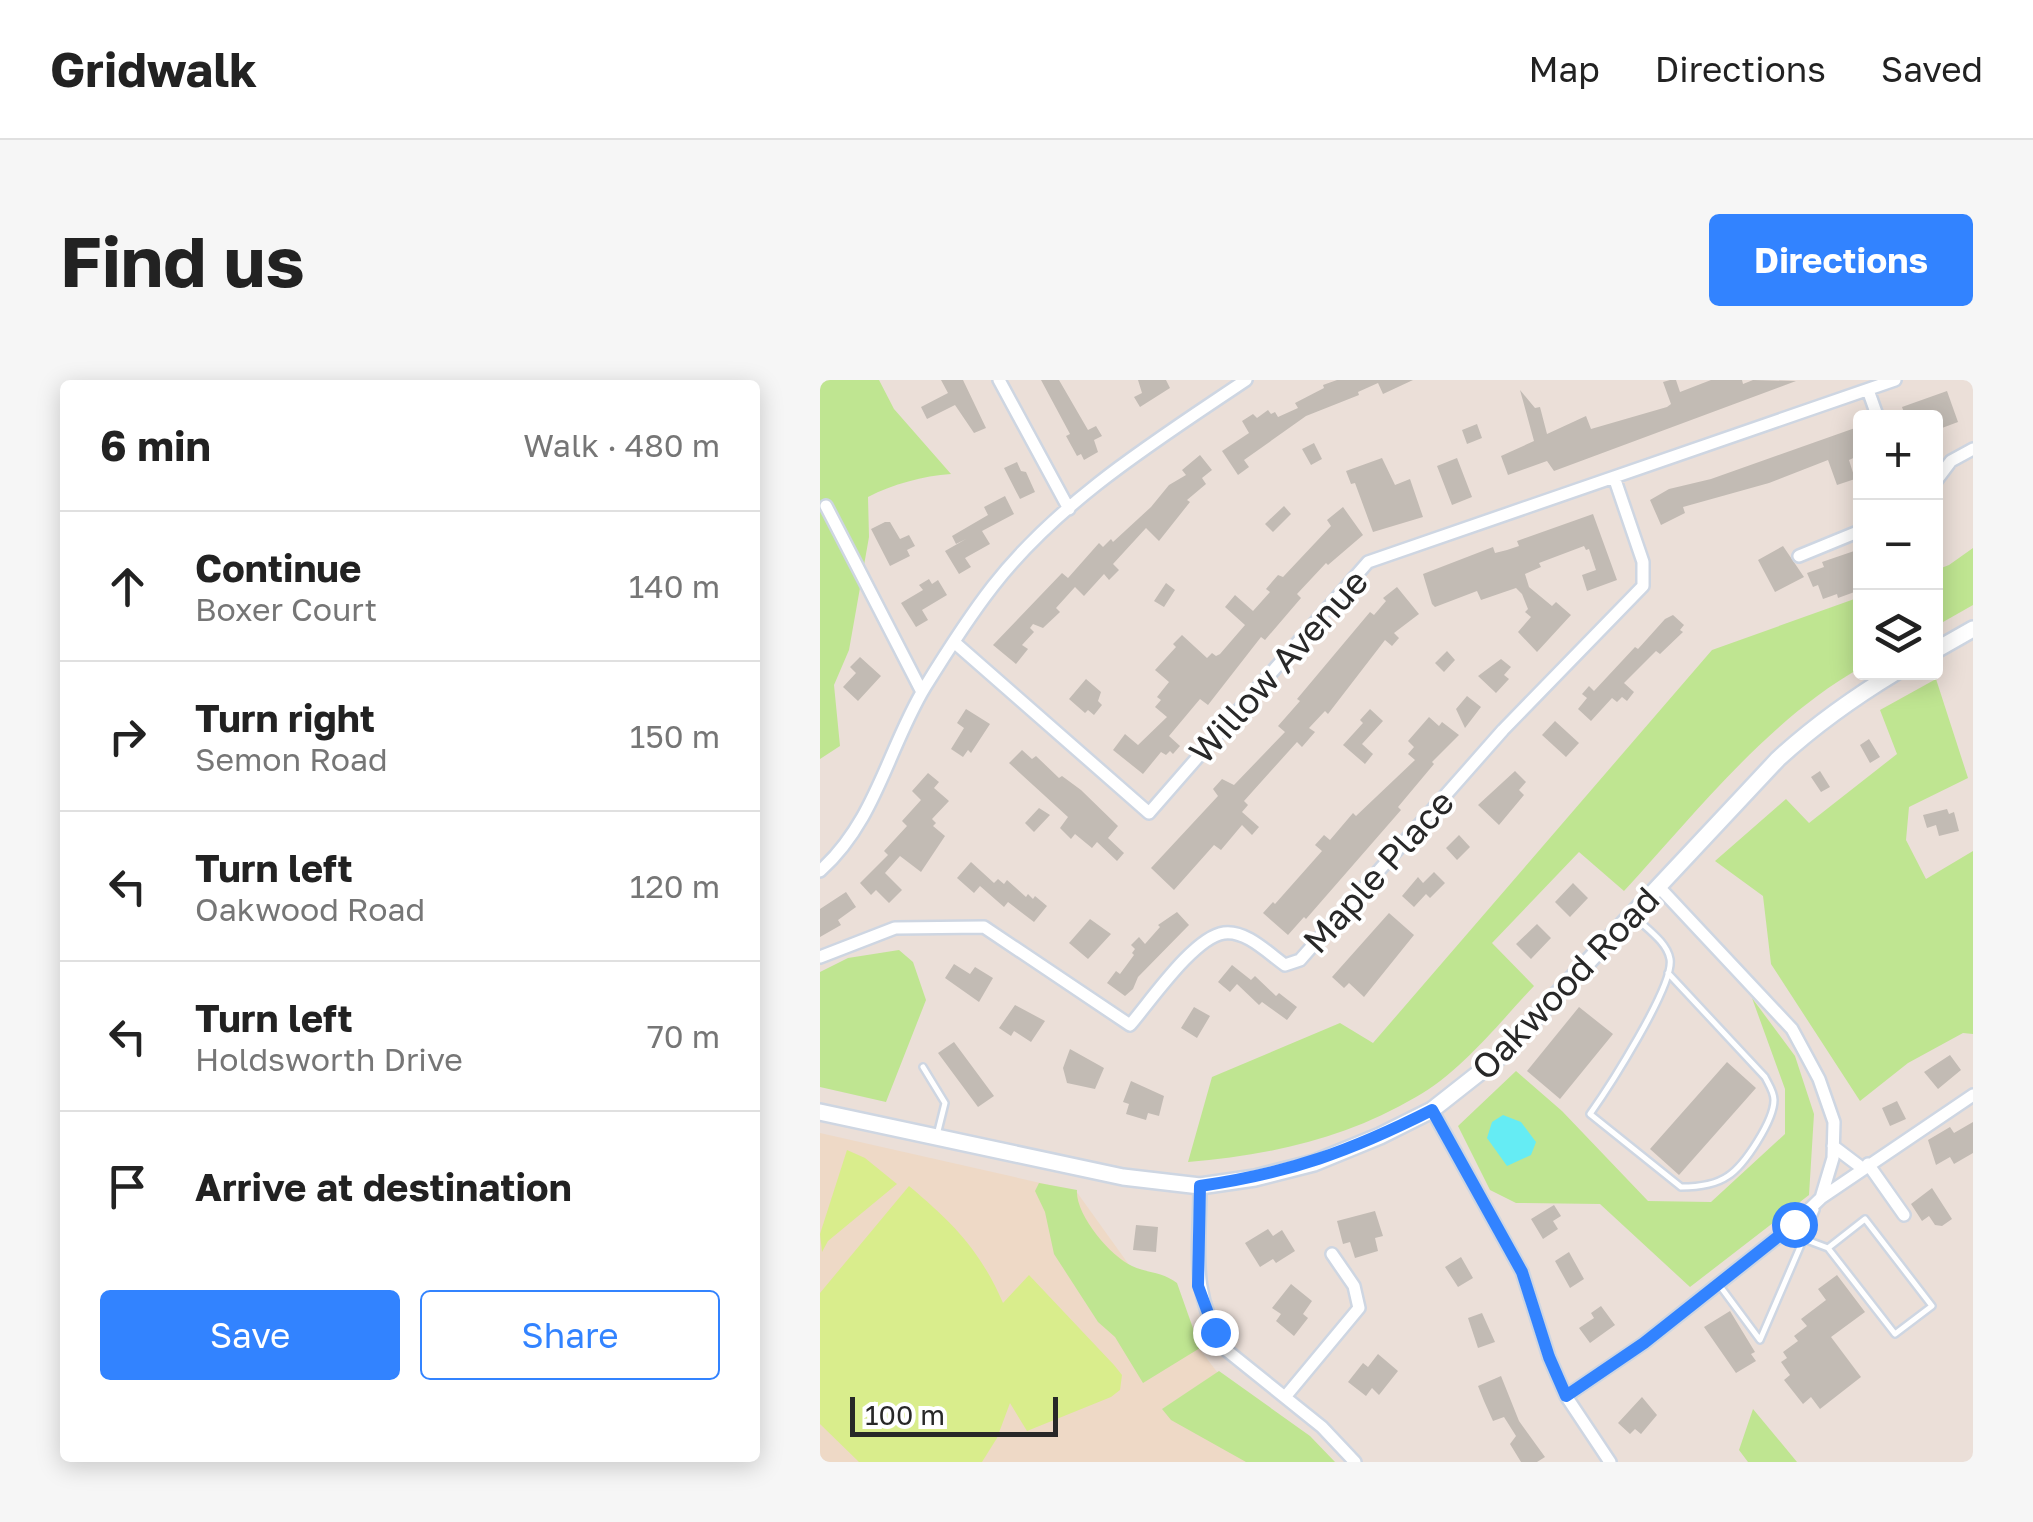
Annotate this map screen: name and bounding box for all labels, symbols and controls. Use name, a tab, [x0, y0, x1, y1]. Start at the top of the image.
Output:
text: Gridwalk	[50, 40, 257, 98]
text: Map	[1528, 48, 1600, 90]
text: Directions	[1655, 48, 1826, 90]
text: Saved	[1881, 48, 1983, 90]
button: Directions	[1709, 214, 1973, 306]
text: Find us	[60, 218, 305, 302]
map controls	[1853, 410, 1943, 680]
button: +	[1853, 410, 1943, 500]
text: 6 min	[100, 420, 211, 470]
text: Walk · 480 m	[523, 426, 720, 464]
button: −	[1853, 500, 1943, 590]
text: Continue	[195, 545, 361, 590]
icon: ahead	[100, 559, 155, 614]
street label: Willow Avenue	[1180, 560, 1376, 772]
text: 140 m	[629, 567, 720, 605]
text: Boxer Court	[195, 590, 377, 628]
button: layers	[1853, 590, 1943, 680]
text: Turn right	[195, 695, 375, 740]
icon: right	[100, 709, 155, 764]
text: 150 m	[630, 717, 720, 755]
text: Semon Road	[195, 740, 388, 778]
street label: Maple Place	[1294, 781, 1462, 961]
text: Turn left	[195, 845, 353, 890]
icon: left	[100, 859, 155, 914]
text: 120 m	[630, 867, 720, 905]
street label: Oakwood Road	[1462, 878, 1668, 1088]
text: Oakwood Road	[195, 890, 425, 928]
text: Turn left	[195, 995, 353, 1040]
icon: left	[100, 1009, 155, 1064]
text: 70 m	[647, 1017, 720, 1055]
text: Holdsworth Drive	[195, 1040, 463, 1078]
icon: arrive	[100, 1159, 155, 1214]
text: Arrive at destination	[195, 1164, 572, 1209]
route start	[1772, 1202, 1818, 1248]
button: Save	[100, 1290, 400, 1380]
button: Share	[420, 1290, 720, 1380]
route end	[1193, 1310, 1239, 1356]
scale bar	[850, 1392, 1058, 1436]
text: 100 m	[865, 1398, 945, 1431]

